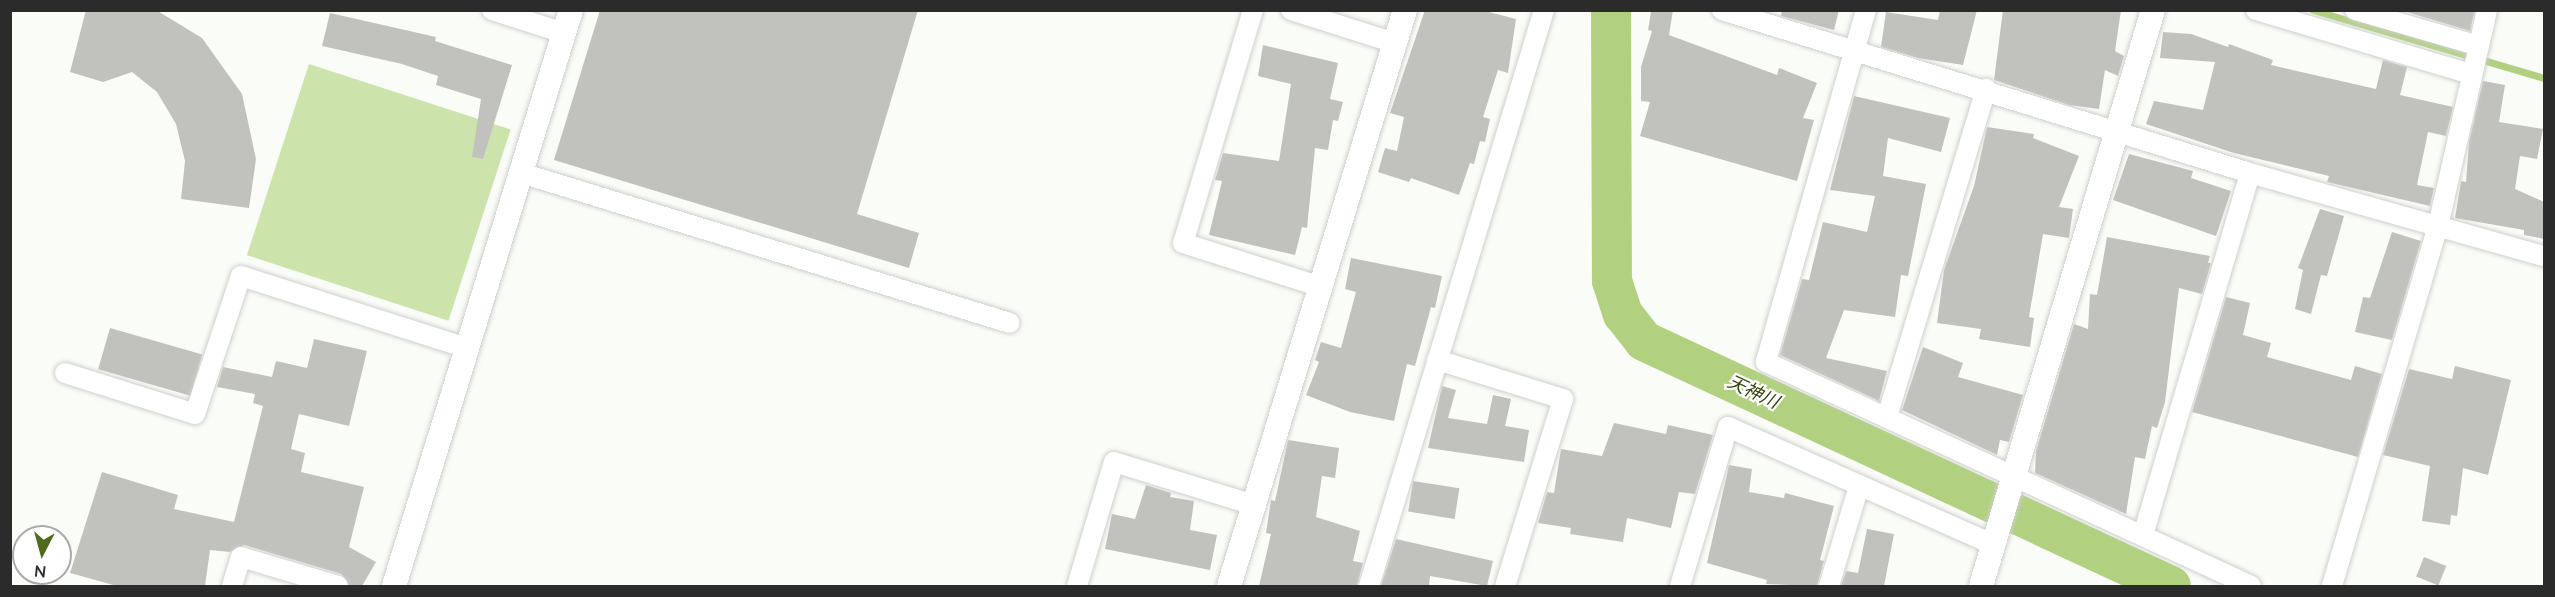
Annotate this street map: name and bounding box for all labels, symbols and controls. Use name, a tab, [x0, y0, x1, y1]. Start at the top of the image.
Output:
water label: 天神川	[1724, 371, 1782, 413]
north arrow	[12, 525, 72, 585]
text: N	[33, 559, 47, 582]

